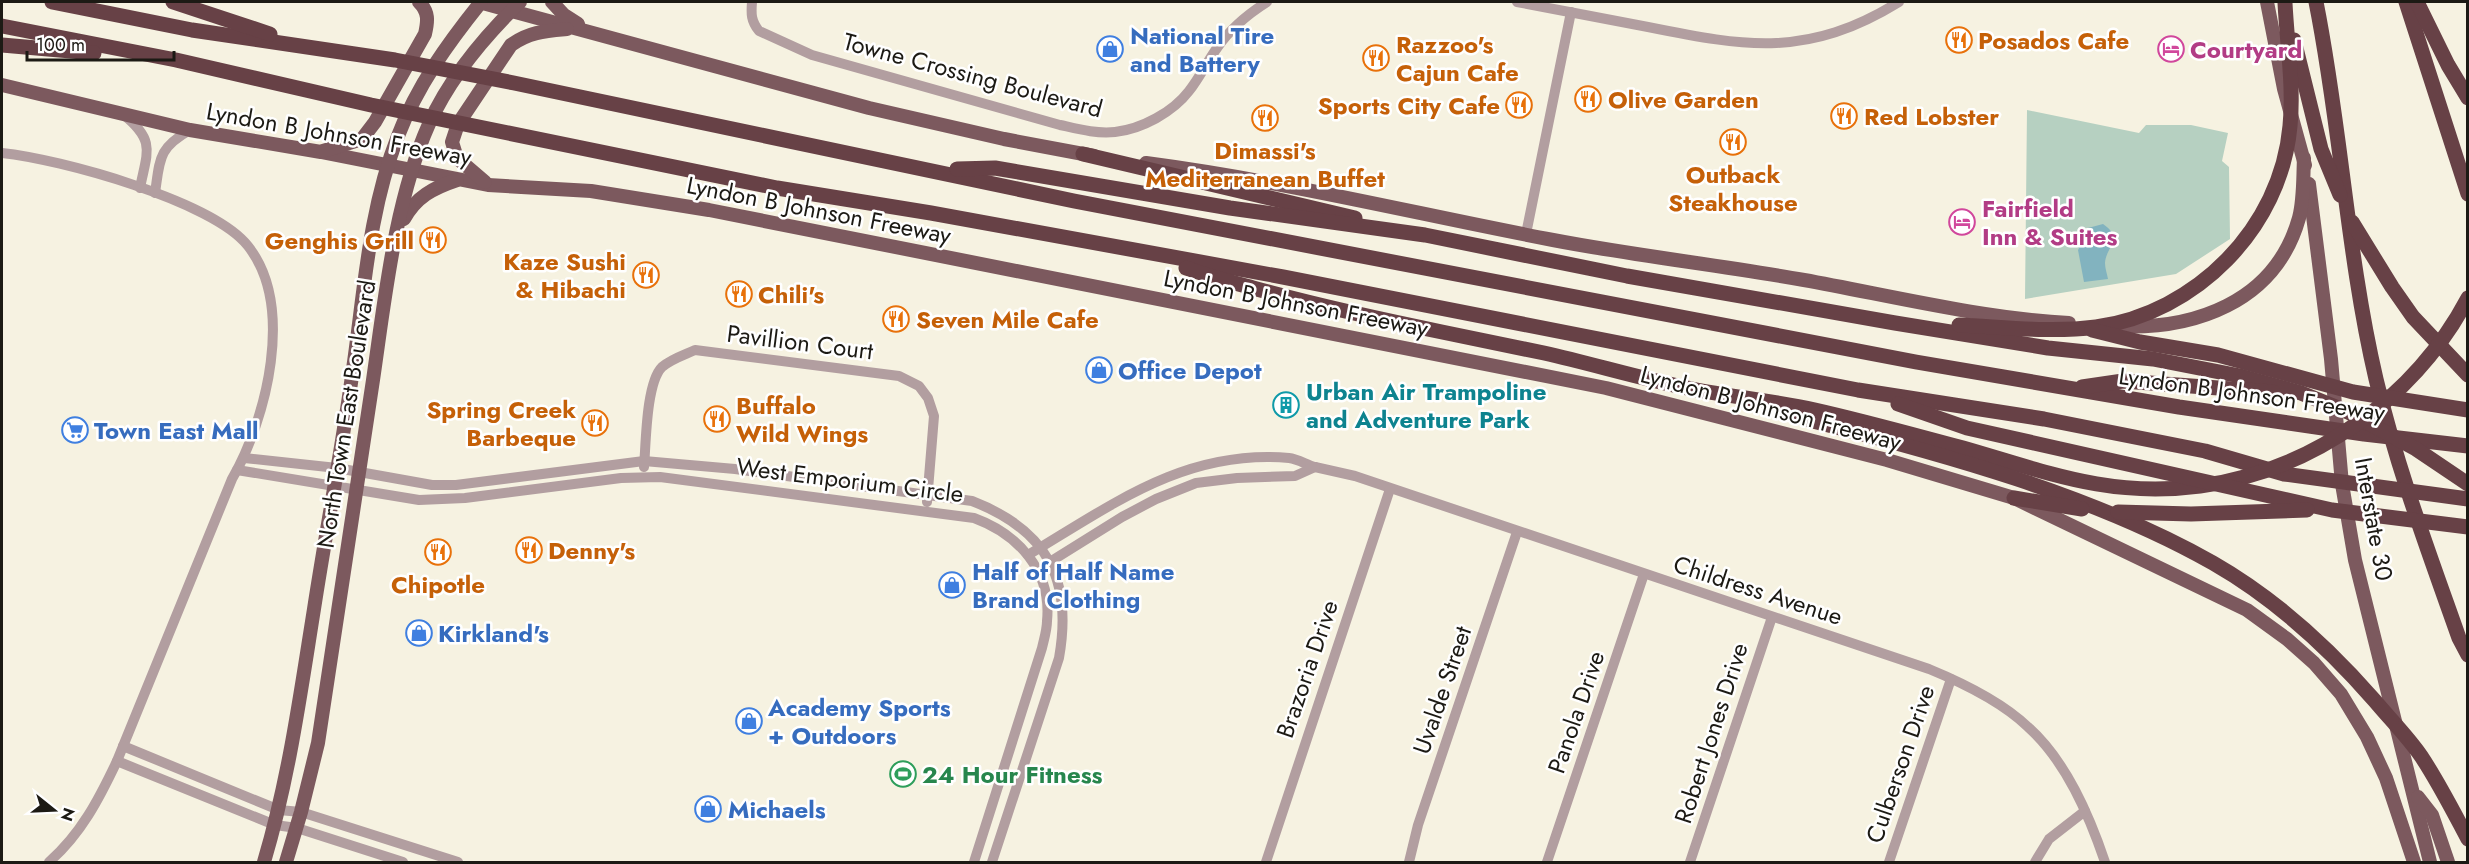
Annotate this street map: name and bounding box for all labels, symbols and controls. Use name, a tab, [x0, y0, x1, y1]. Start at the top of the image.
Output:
place label: National Tire and Battery	[1130, 18, 1274, 81]
place label: Posados Cafe	[1978, 23, 2129, 58]
scale bar	[27, 24, 174, 62]
street label: Towne Crossing Boulevard	[839, 24, 1107, 126]
restaurant icon: Posados Cafe	[1944, 25, 1974, 55]
place label: Razzoo's Cajun Cafe	[1396, 27, 1519, 90]
text: 100 m	[36, 32, 85, 58]
place label: Courtyard	[2190, 32, 2302, 67]
shop icon: National Tire and Battery	[1095, 34, 1125, 64]
hotel icon: Courtyard	[2156, 34, 2186, 64]
restaurant icon: Razzoo's Cajun Cafe	[1361, 43, 1391, 73]
place label: Olive Garden	[1608, 82, 1759, 117]
restaurant icon: Olive Garden	[1573, 84, 1603, 114]
place label: Sports City Cafe	[1318, 88, 1500, 123]
restaurant icon: Sports City Cafe	[1504, 90, 1534, 120]
street label: Lyndon B Johnson Freeway	[204, 93, 475, 175]
place label: Red Lobster	[1864, 99, 1999, 134]
restaurant icon: Red Lobster	[1829, 101, 1859, 131]
restaurant icon: Dimassi's Mediterranean Buffet	[1250, 103, 1280, 133]
restaurant icon: Outback Steakhouse	[1718, 127, 1748, 157]
place label: Dimassi's Mediterranean Buffet	[1145, 133, 1385, 196]
place label: Outback Steakhouse	[1668, 157, 1798, 220]
street label: Lyndon B Johnson Freeway	[684, 167, 955, 253]
place label: Fairfield Inn & Suites	[1982, 191, 2118, 254]
hotel icon: Fairfield Inn & Suites	[1947, 207, 1977, 237]
place label: Genghis Grill	[265, 223, 414, 258]
restaurant icon: Genghis Grill	[418, 225, 448, 255]
place label: Kaze Sushi & Hibachi	[503, 244, 626, 307]
restaurant icon: Kaze Sushi & Hibachi	[631, 260, 661, 290]
street label: Lyndon B Johnson Freeway	[1161, 260, 1432, 346]
street label: North Town East Boulevard	[308, 277, 384, 551]
place label: Chili's	[758, 277, 824, 312]
restaurant icon: Chili's	[724, 279, 754, 309]
place label: Seven Mile Cafe	[916, 302, 1099, 337]
restaurant icon: Seven Mile Cafe	[881, 304, 911, 334]
street label: Pavillion Court	[725, 316, 875, 368]
place label: Office Depot	[1118, 353, 1262, 388]
shop icon: Office Depot	[1084, 355, 1114, 385]
street label: Lyndon B Johnson Freeway	[1637, 356, 1906, 460]
street label: Lyndon B Johnson Freeway	[2117, 358, 2388, 430]
place label: Urban Air Trampoline and Adventure Park	[1306, 374, 1546, 437]
place label: Buffalo Wild Wings	[736, 388, 868, 451]
building icon: Urban Air Trampoline and Adventure Park	[1271, 390, 1301, 420]
place label: Spring Creek Barbeque	[426, 392, 576, 455]
restaurant icon: Buffalo Wild Wings	[702, 404, 732, 434]
restaurant icon: Spring Creek Barbeque	[580, 408, 610, 438]
place label: Town East Mall	[94, 413, 259, 448]
supermarket icon: Town East Mall	[60, 415, 90, 445]
street label: West Emporium Circle	[734, 449, 966, 511]
street label: Interstate 30	[2346, 455, 2402, 583]
place label: Denny's	[548, 533, 635, 568]
restaurant icon: Denny's	[514, 535, 544, 565]
restaurant icon: Chipotle	[423, 537, 453, 567]
street label: Childress Avenue	[1669, 546, 1847, 634]
place label: Half of Half Name Brand Clothing	[972, 554, 1175, 617]
place label: Chipotle	[391, 567, 485, 602]
shop icon: Half of Half Name Brand Clothing	[937, 570, 967, 600]
street label: Brazoria Drive	[1267, 595, 1347, 743]
place label: Kirkland's	[438, 616, 549, 651]
shop icon: Kirkland's	[404, 618, 434, 648]
street label: Uvalde Street	[1404, 621, 1480, 759]
street label: Robert Jones Drive	[1665, 638, 1757, 828]
street label: Panola Drive	[1539, 646, 1613, 778]
street label: Culberson Drive	[1857, 680, 1943, 848]
place label: Academy Sports + Outdoors	[767, 690, 951, 753]
shop icon: Academy Sports + Outdoors	[734, 706, 764, 736]
place label: 24 Hour Fitness	[922, 757, 1103, 792]
sports icon: 24 Hour Fitness	[888, 759, 918, 789]
north arrow	[24, 780, 84, 840]
place label: Michaels	[728, 792, 826, 827]
shop icon: Michaels	[693, 794, 723, 824]
text: N	[55, 805, 81, 824]

